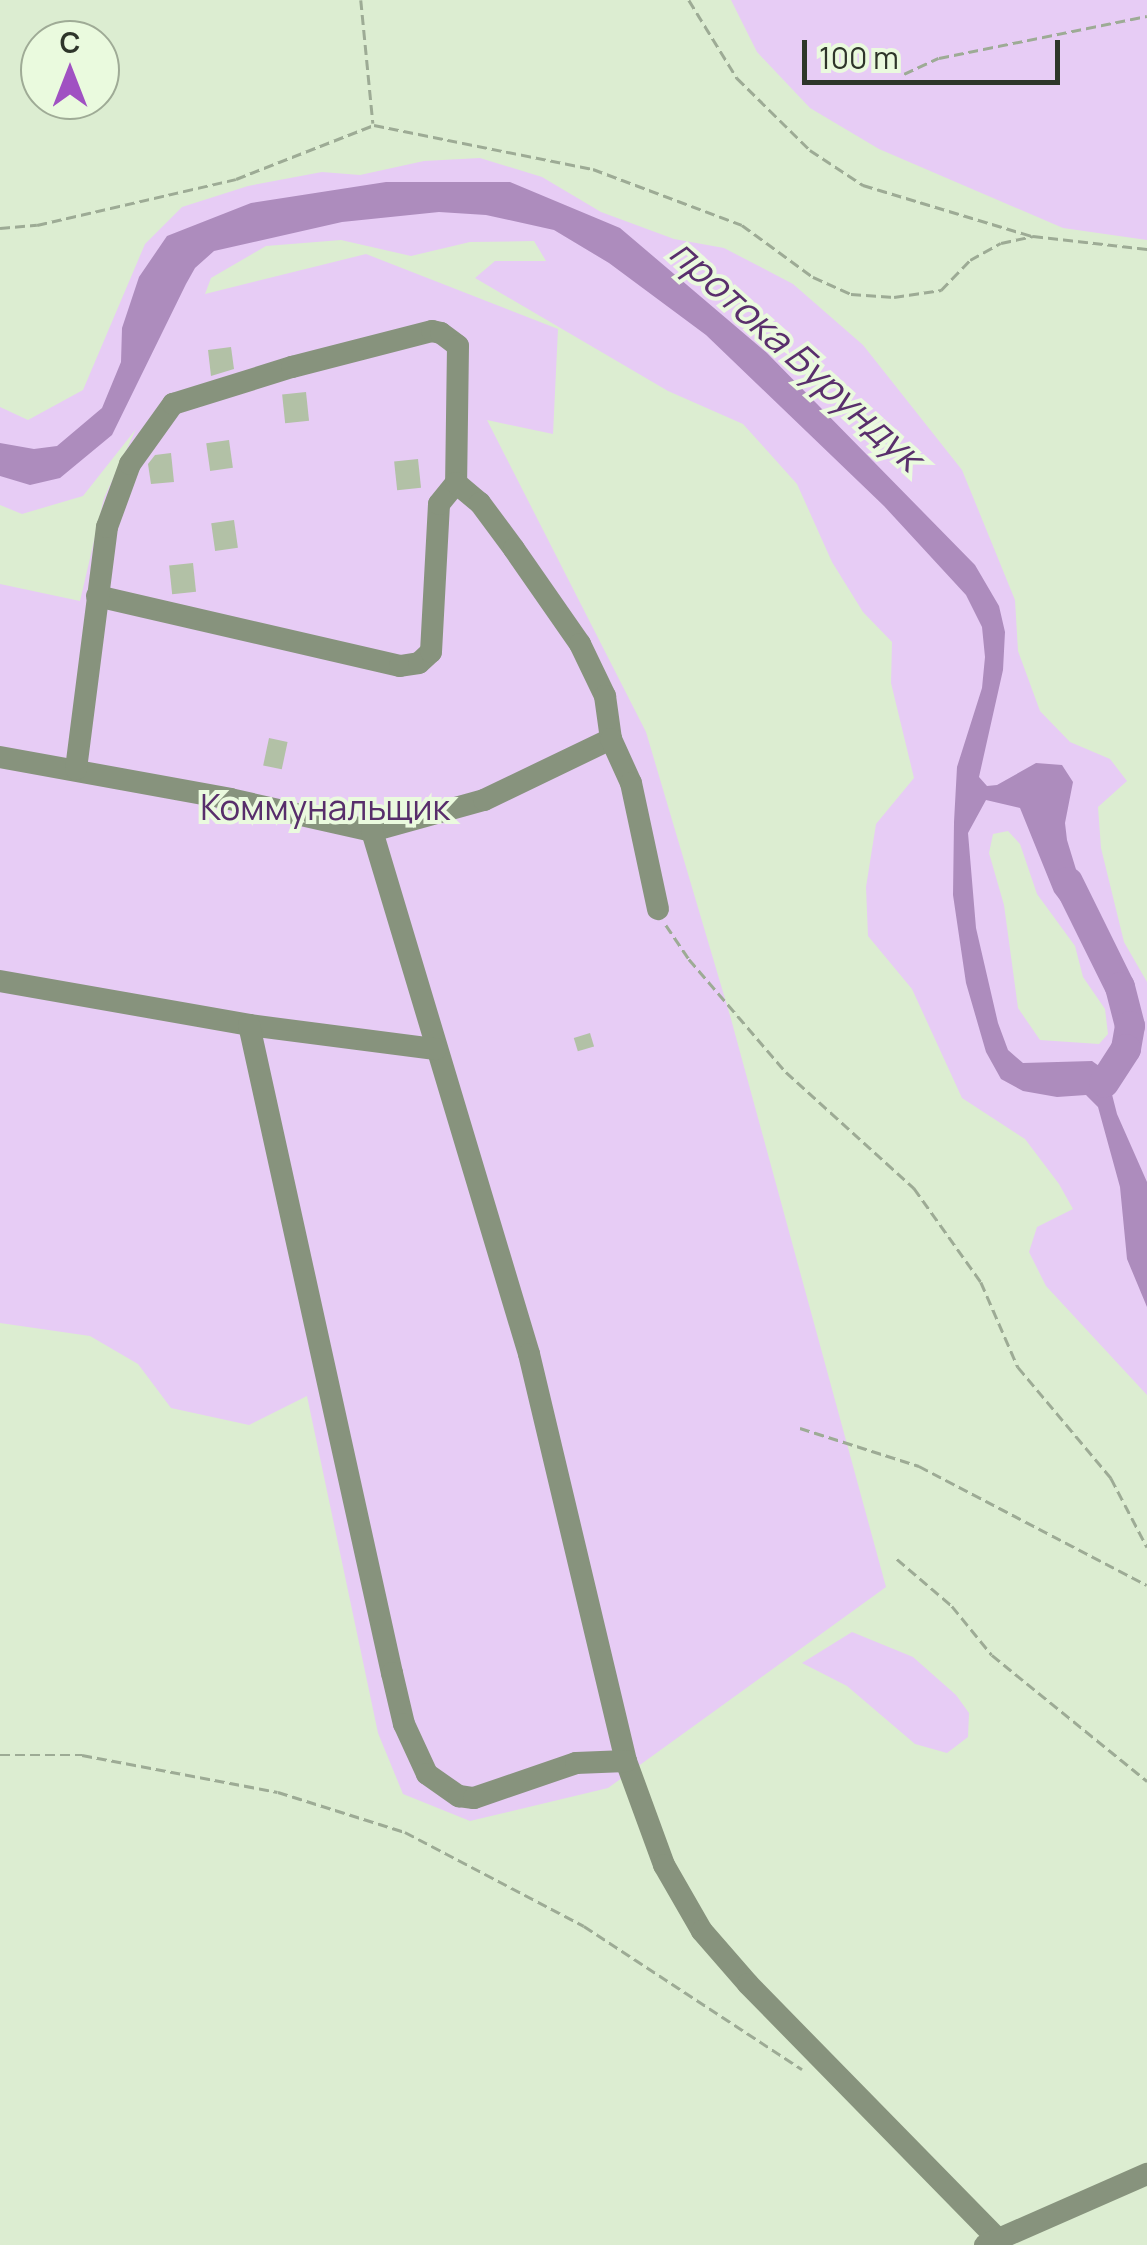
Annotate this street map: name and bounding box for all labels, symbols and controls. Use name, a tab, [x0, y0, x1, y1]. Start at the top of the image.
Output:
north arrow	[20, 20, 120, 120]
scale bar	[807, 20, 1064, 82]
text: С	[60, 23, 80, 61]
text: 100 m	[819, 37, 899, 78]
water label: протока Бурундук	[661, 229, 933, 479]
park label: Коммунальщик	[200, 786, 450, 828]

